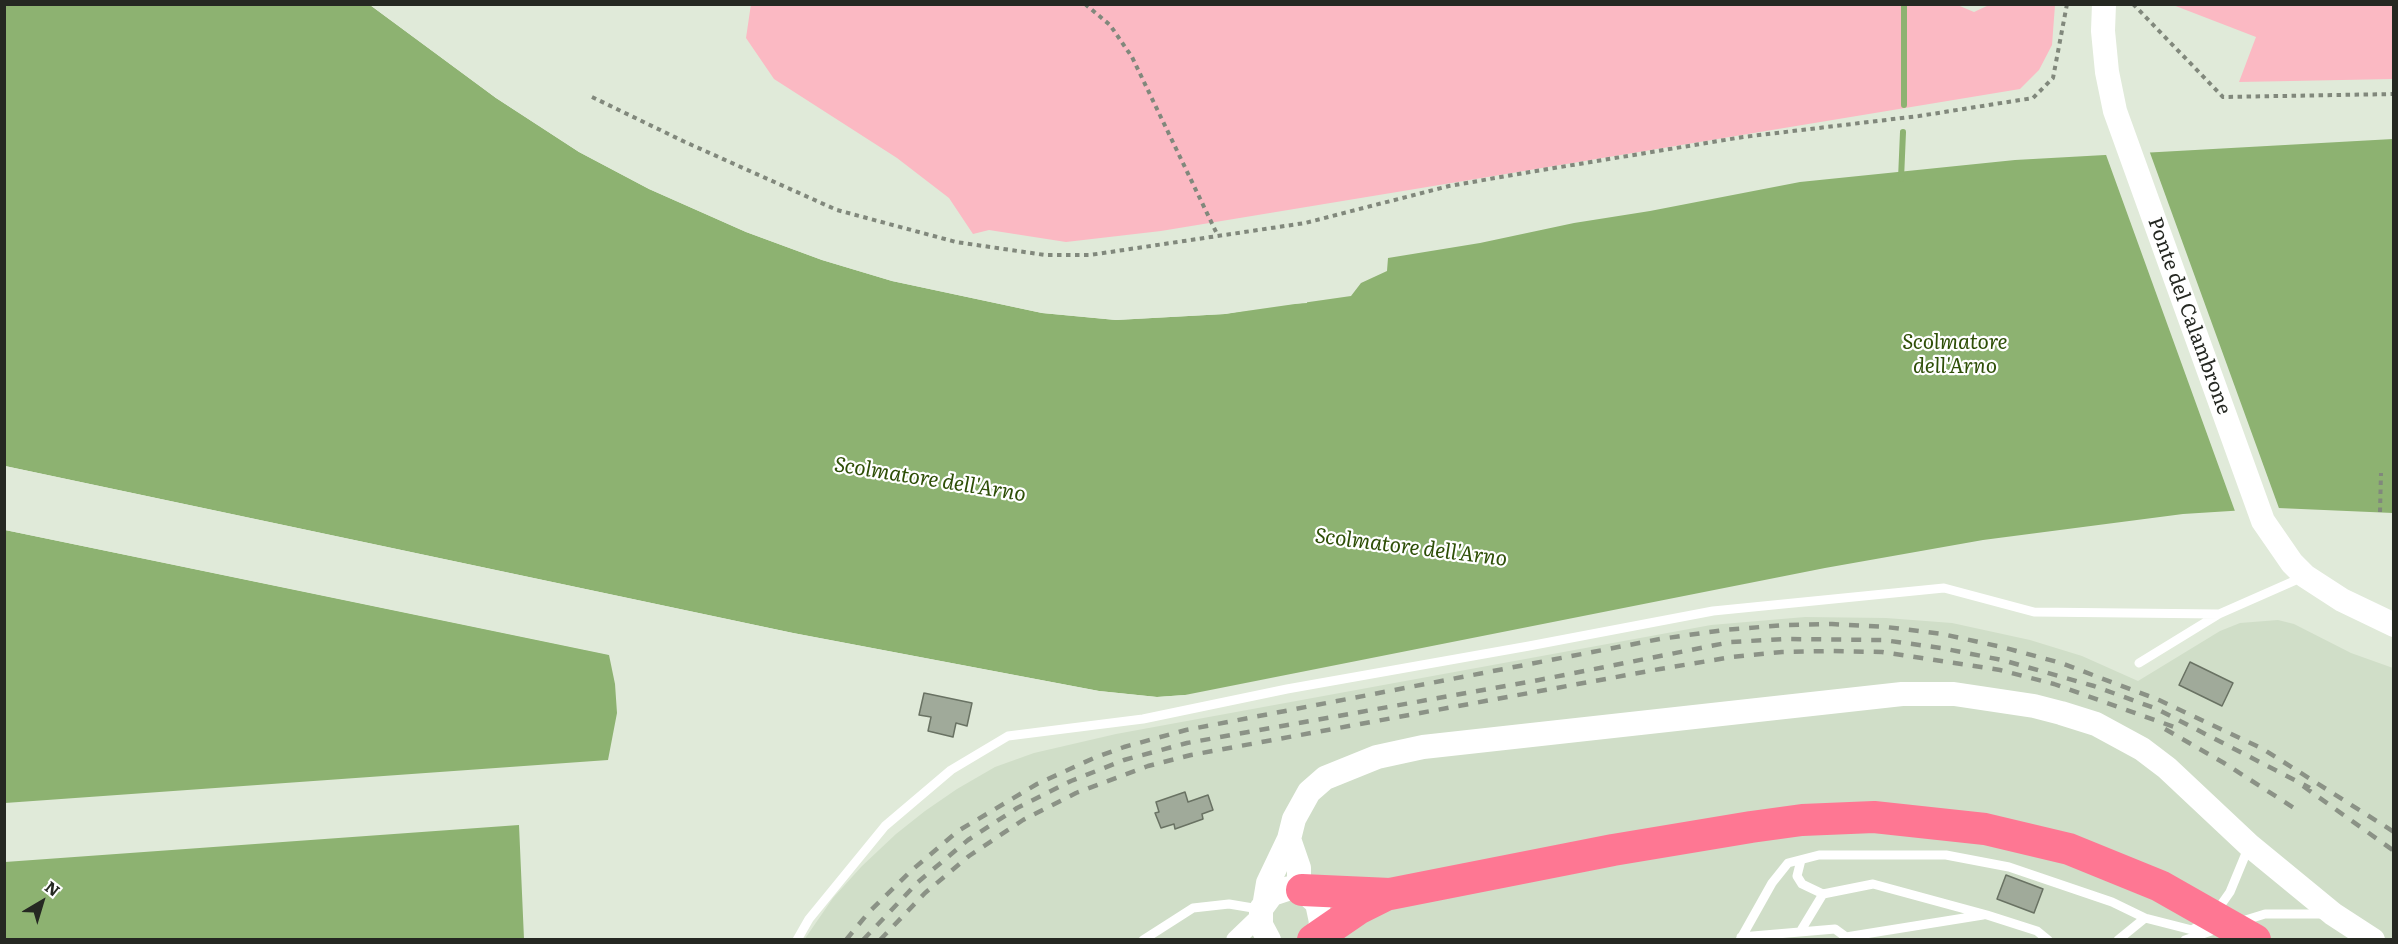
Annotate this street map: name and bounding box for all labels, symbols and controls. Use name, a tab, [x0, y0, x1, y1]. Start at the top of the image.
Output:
street label: Ponte del Calambrone	[2142, 214, 2236, 418]
water label: Scolmatore dell'Arno	[1902, 330, 2008, 380]
water label: Scolmatore dell'Arno	[832, 452, 1028, 508]
water label: Scolmatore dell'Arno	[1313, 524, 1509, 572]
north arrow	[12, 872, 72, 932]
text: N	[40, 874, 66, 901]

